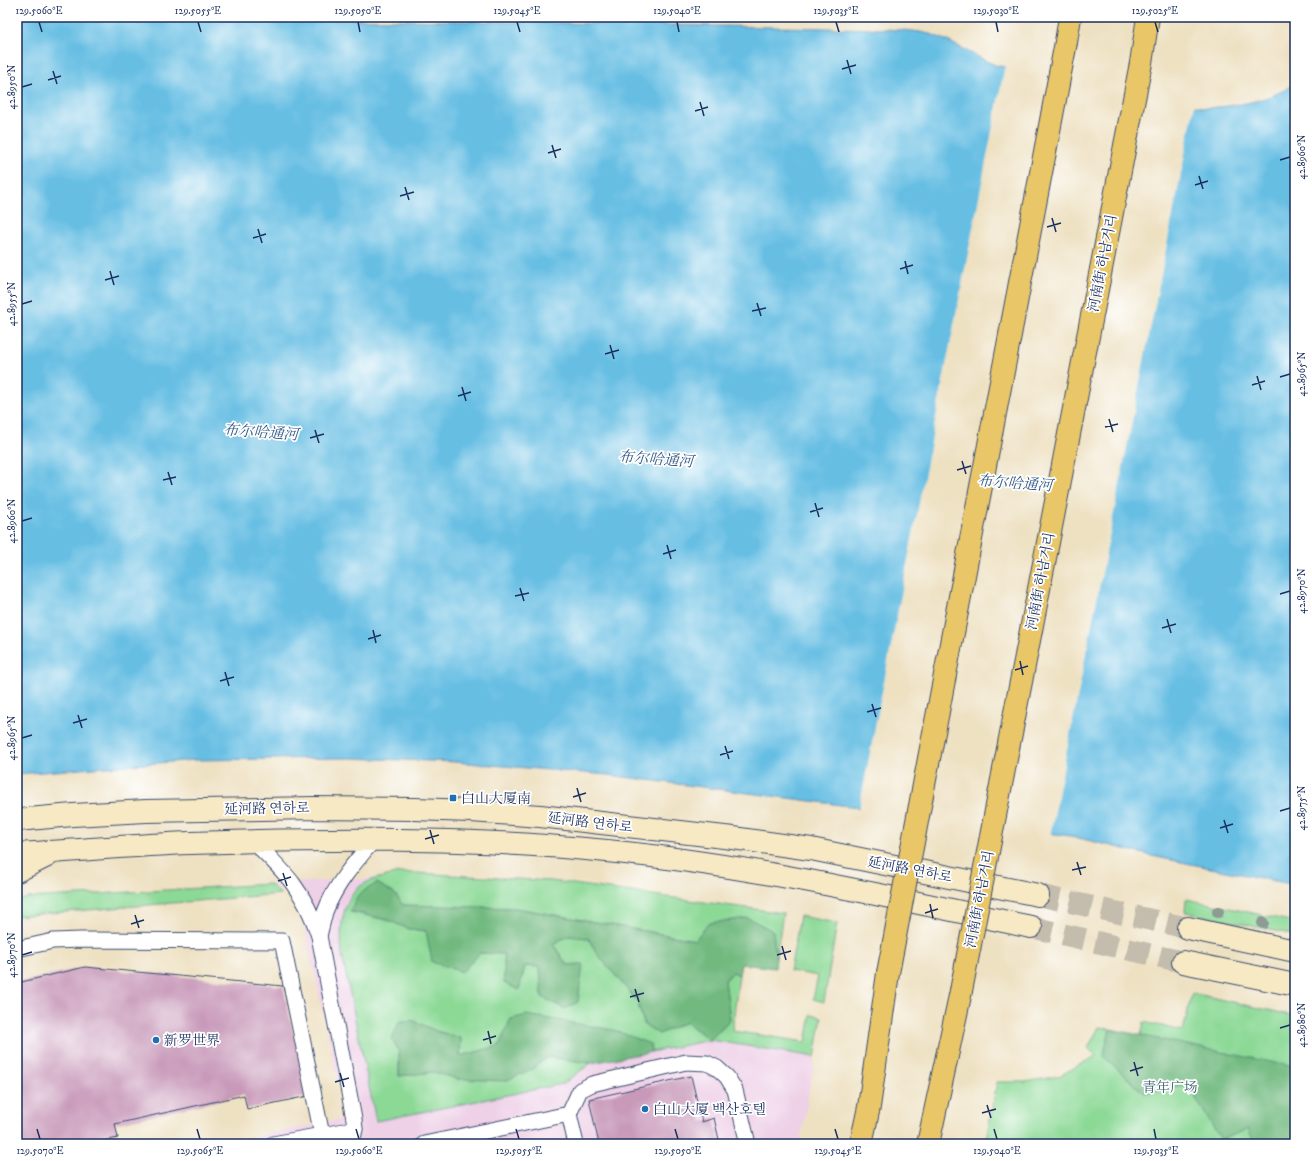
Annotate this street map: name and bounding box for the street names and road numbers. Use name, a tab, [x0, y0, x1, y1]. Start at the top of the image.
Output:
street label: 河南街 하남거리	[1085, 213, 1121, 314]
street label: 河南街 하남거리	[1023, 531, 1059, 632]
street label: 延河路 연하로	[224, 799, 310, 819]
street label: 延河路 연하로	[546, 809, 634, 837]
street label: 河南街 하남거리	[962, 849, 998, 950]
street label: 延河路 연하로	[866, 853, 954, 887]

